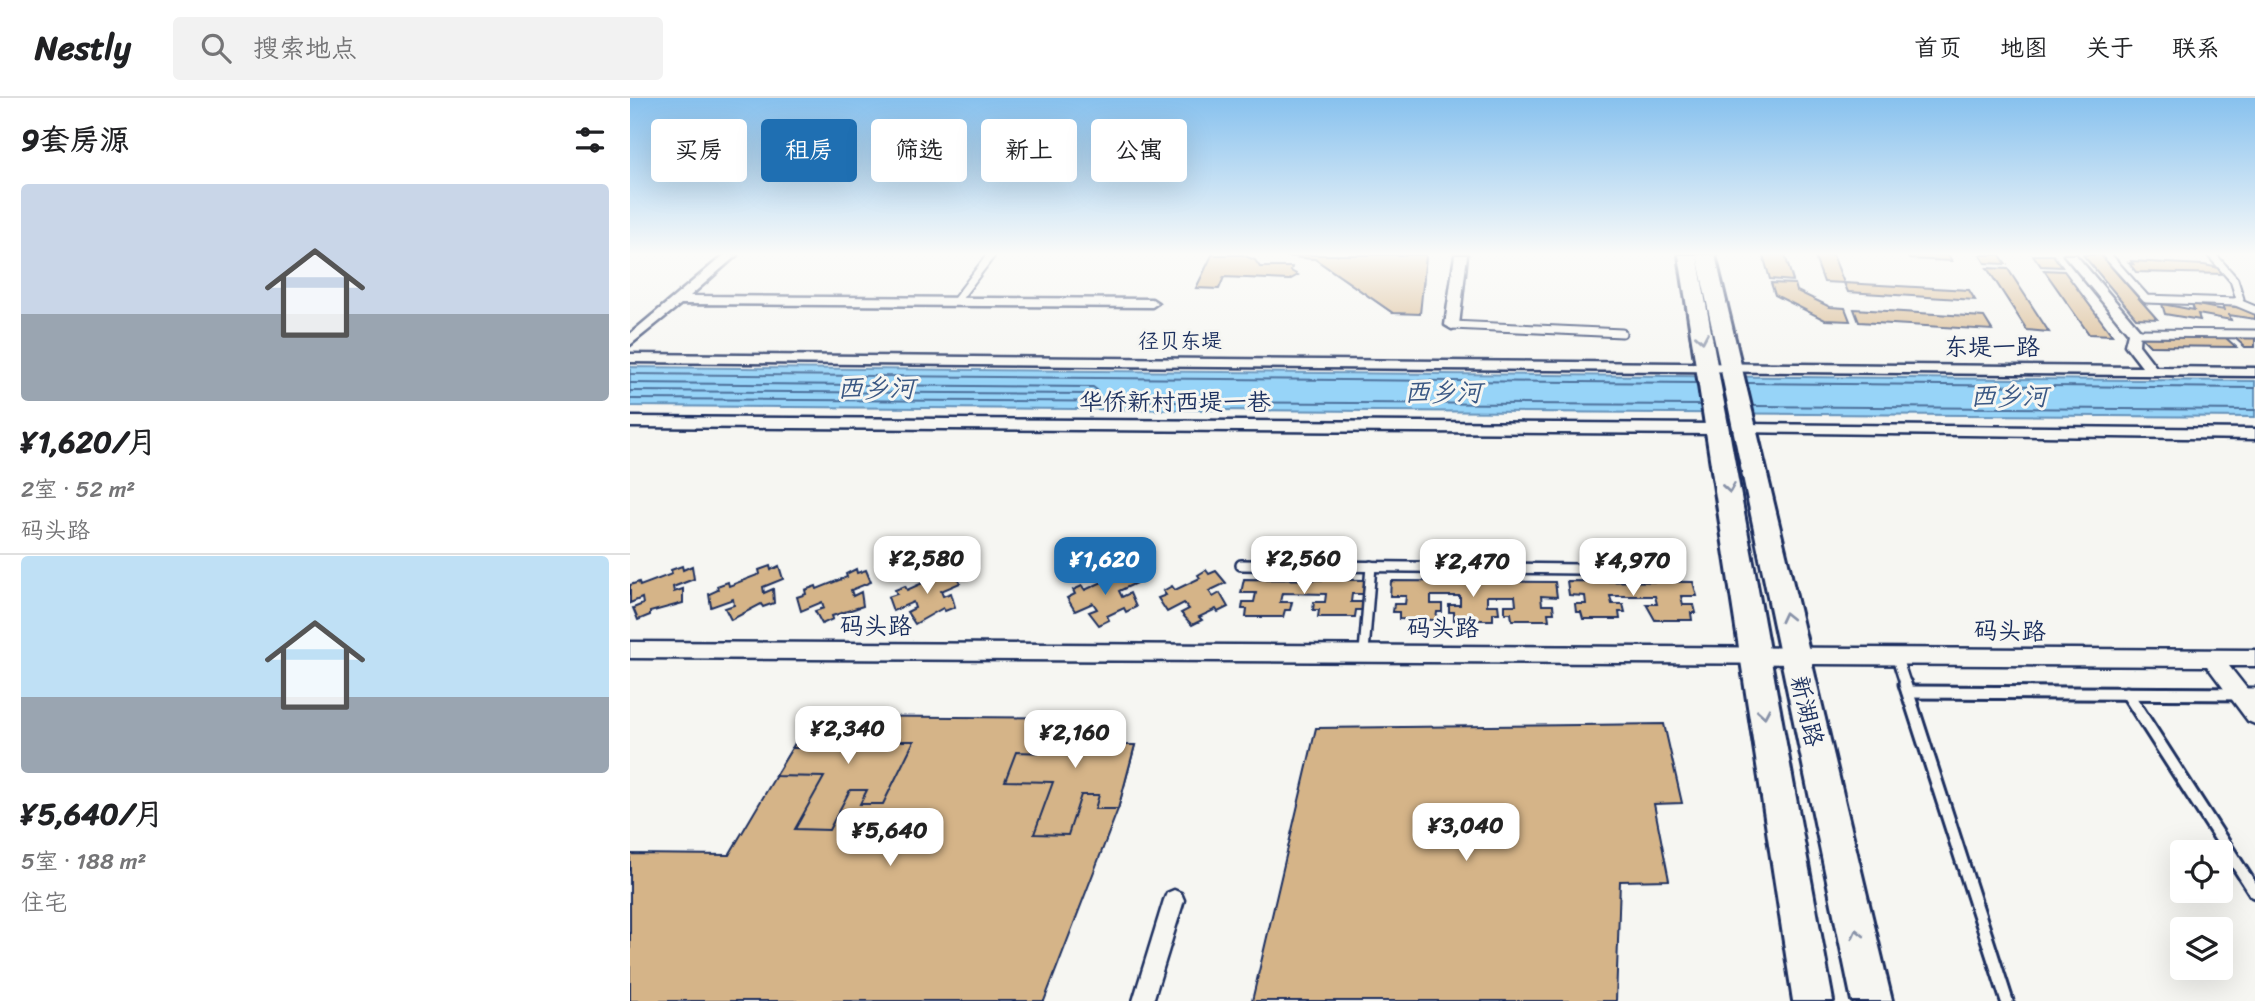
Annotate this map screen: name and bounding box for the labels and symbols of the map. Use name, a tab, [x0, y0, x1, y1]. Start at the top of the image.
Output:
street label: 径贝东堤	[1138, 322, 1222, 360]
street label: 东堤一路	[1944, 326, 2040, 368]
one-way arrow	[1694, 332, 1709, 344]
water label: 西乡河	[837, 365, 919, 411]
water label: 西乡河	[1404, 369, 1486, 415]
water label: 西乡河	[1970, 373, 2052, 419]
street label: 华侨新村西堤一巷	[1079, 381, 1271, 423]
one-way arrow	[1721, 483, 1736, 494]
pin: ¥2,580	[870, 536, 984, 596]
pin: ¥2,560	[1247, 536, 1361, 596]
pin: ¥1,620	[1048, 538, 1162, 597]
pin: ¥4,970	[1576, 538, 1690, 598]
pin: ¥2,470	[1416, 540, 1530, 599]
street label: 码头路	[840, 605, 912, 647]
street label: 码头路	[1407, 607, 1479, 649]
street label: 码头路	[1974, 609, 2046, 653]
one-way arrow	[1780, 611, 1794, 623]
street label: 新湖路	[1778, 671, 1836, 751]
pin: ¥2,340	[791, 706, 905, 766]
one-way arrow	[1756, 707, 1771, 719]
pin: ¥2,160	[1018, 710, 1132, 770]
pin: ¥3,040	[1409, 804, 1523, 863]
pin: ¥5,640	[833, 808, 947, 868]
one-way arrow	[1851, 928, 1865, 940]

